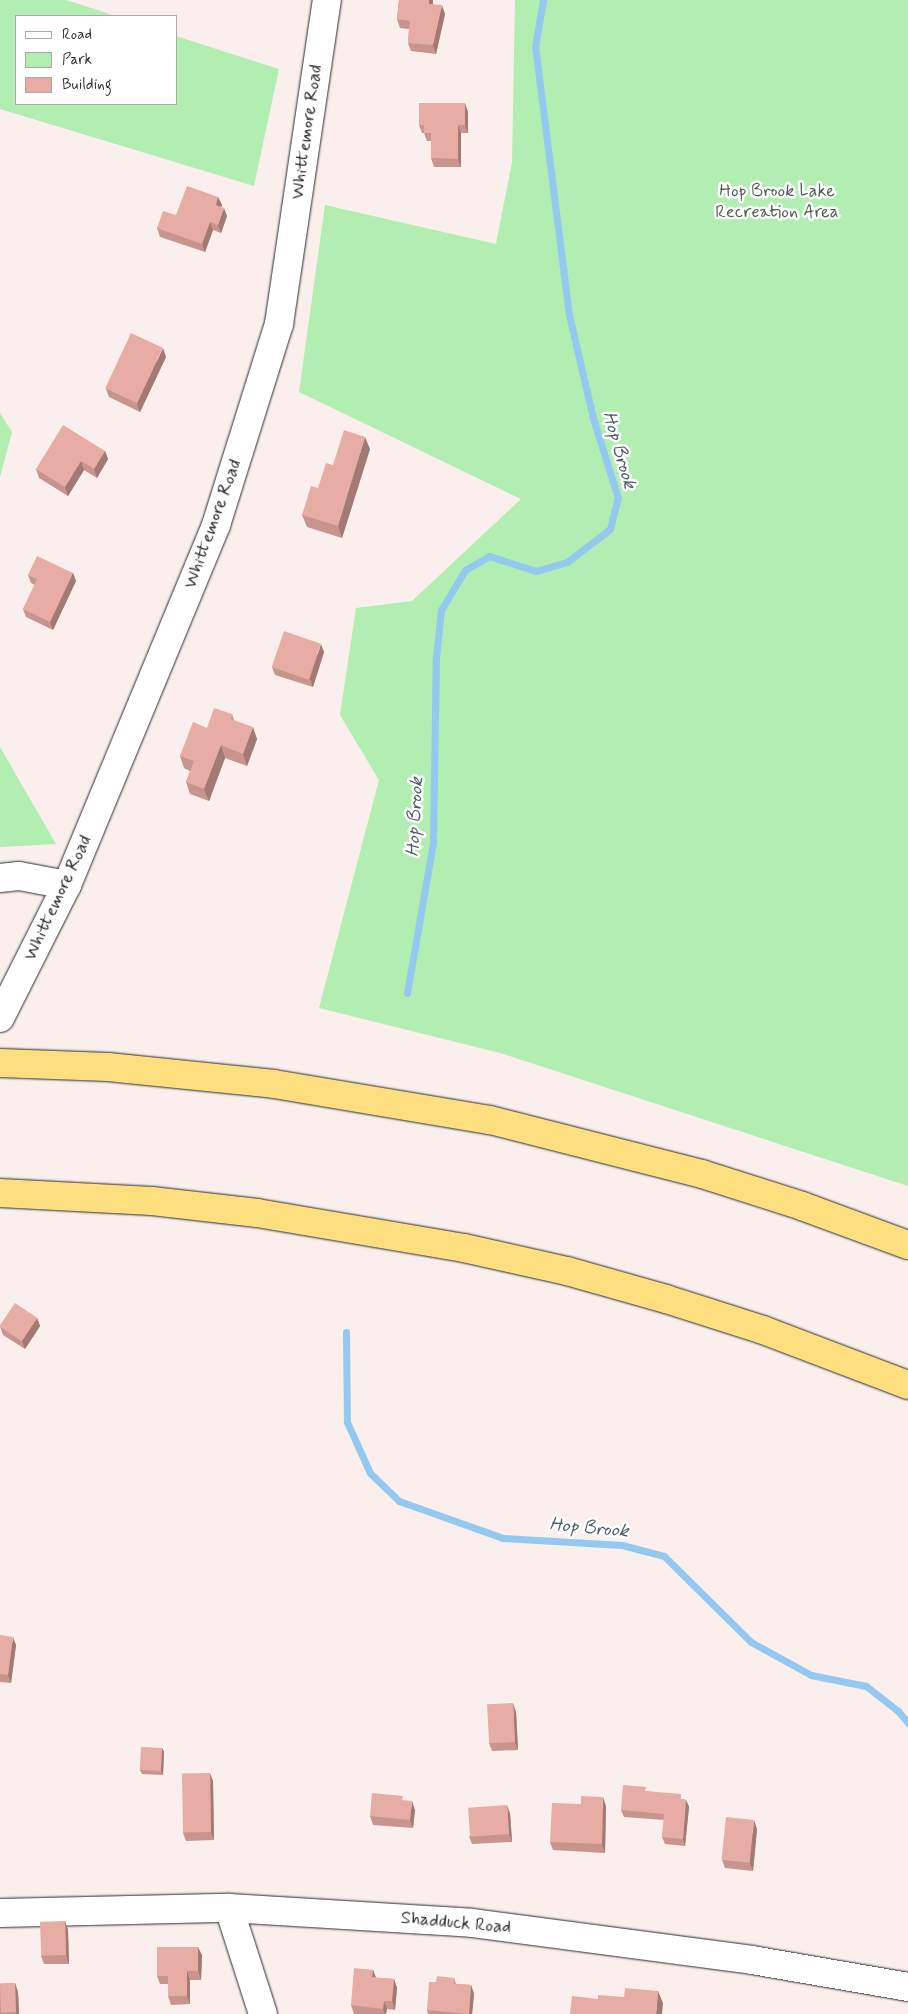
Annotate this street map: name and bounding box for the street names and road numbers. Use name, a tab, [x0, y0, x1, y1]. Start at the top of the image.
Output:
street label: Whittemore Road	[287, 64, 327, 200]
street label: Whittemore Road	[180, 457, 246, 591]
street label: Whittemore Road	[20, 832, 96, 964]
street label: Shadduck Road	[400, 1907, 512, 1939]

